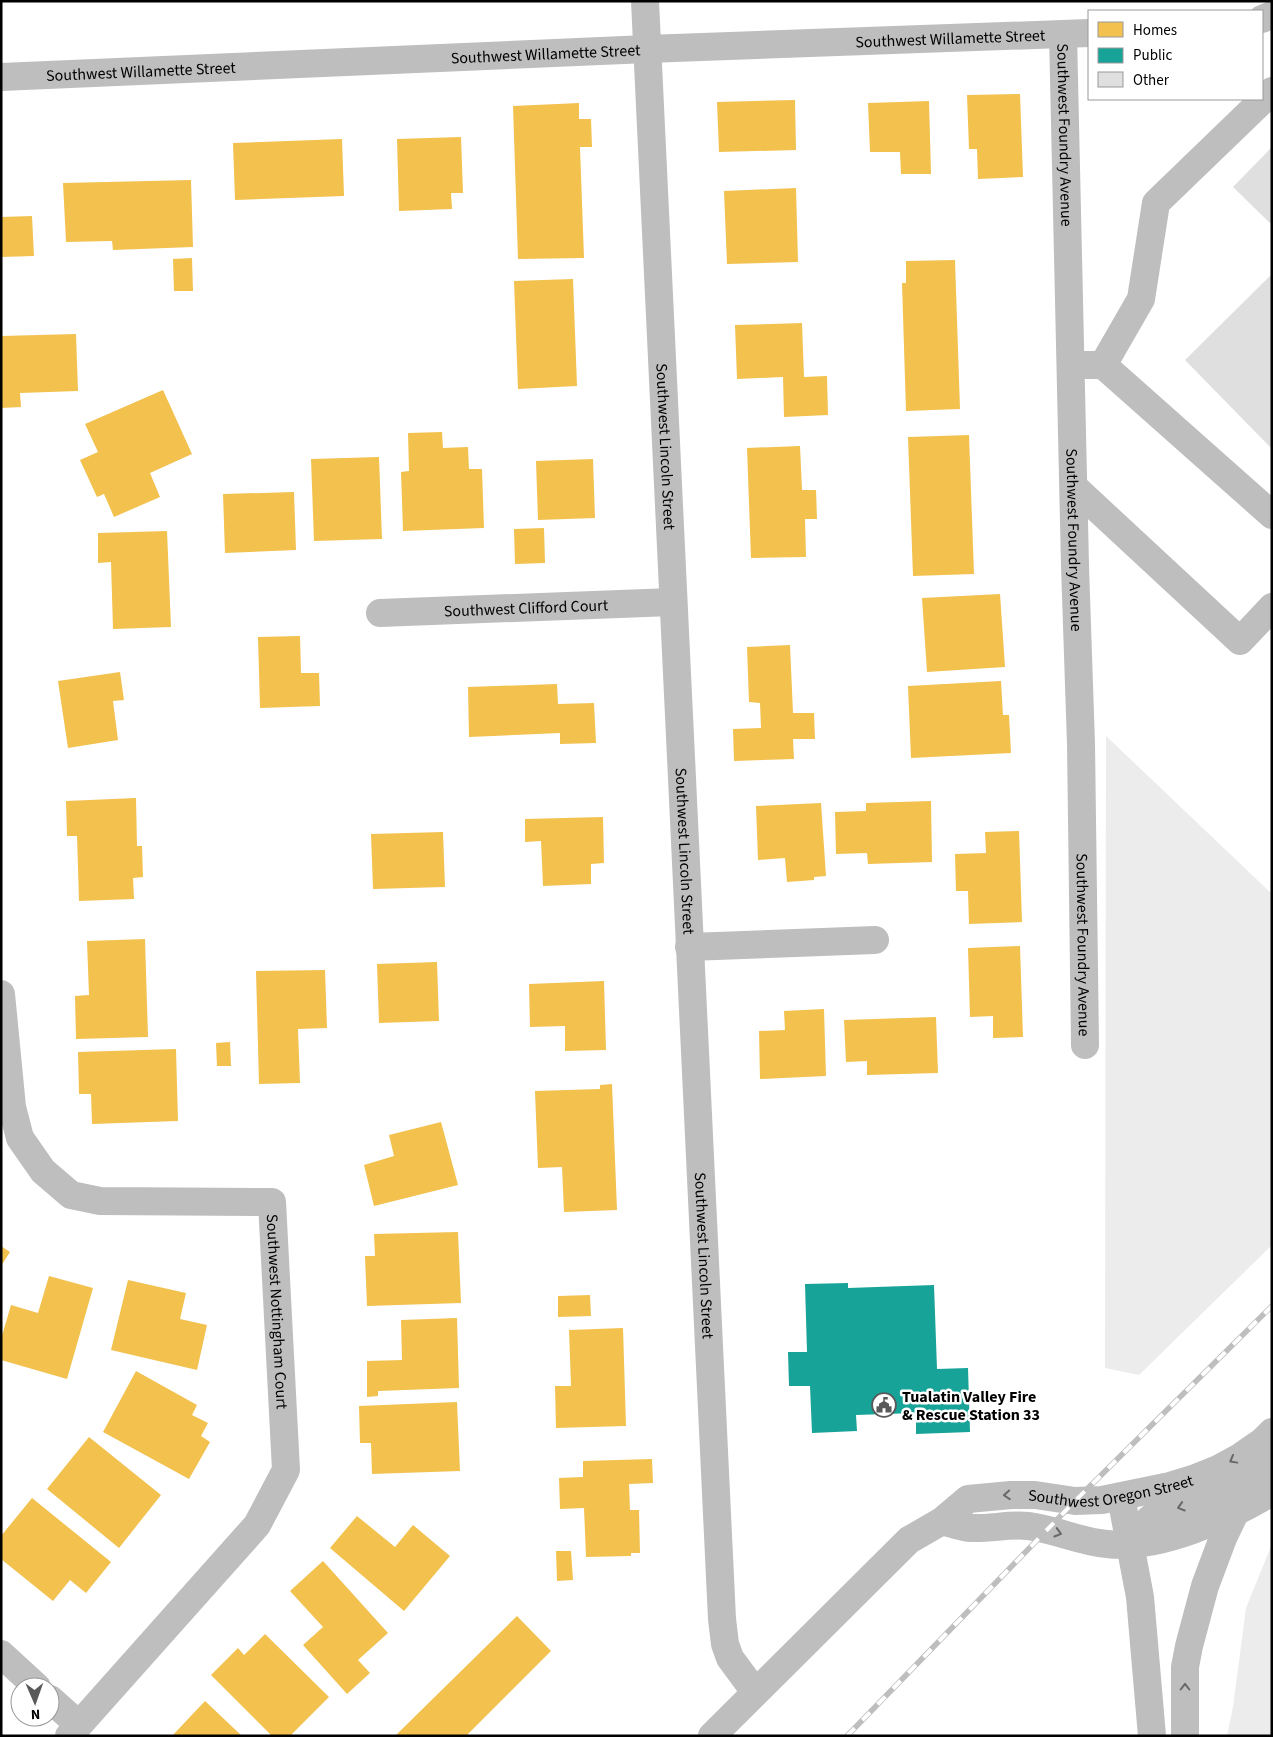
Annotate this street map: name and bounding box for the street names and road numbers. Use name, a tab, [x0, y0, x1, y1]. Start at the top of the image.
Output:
street label: Southwest Willamette Street	[855, 25, 1046, 53]
street label: Southwest Willamette Street	[450, 39, 641, 70]
street label: Southwest Foundry Avenue	[1051, 43, 1077, 227]
street label: Southwest Willamette Street	[46, 57, 237, 87]
street label: Southwest Lincoln Street	[650, 363, 680, 531]
street label: Southwest Foundry Avenue	[1060, 448, 1087, 632]
street label: Southwest Clifford Court	[443, 594, 609, 623]
street label: Southwest Lincoln Street	[670, 767, 699, 936]
street label: Southwest Foundry Avenue	[1070, 853, 1095, 1037]
street label: Southwest Lincoln Street	[689, 1172, 719, 1340]
street label: Southwest Nottingham Court	[261, 1214, 293, 1410]
street label: Southwest Oregon Street	[1028, 1469, 1196, 1514]

